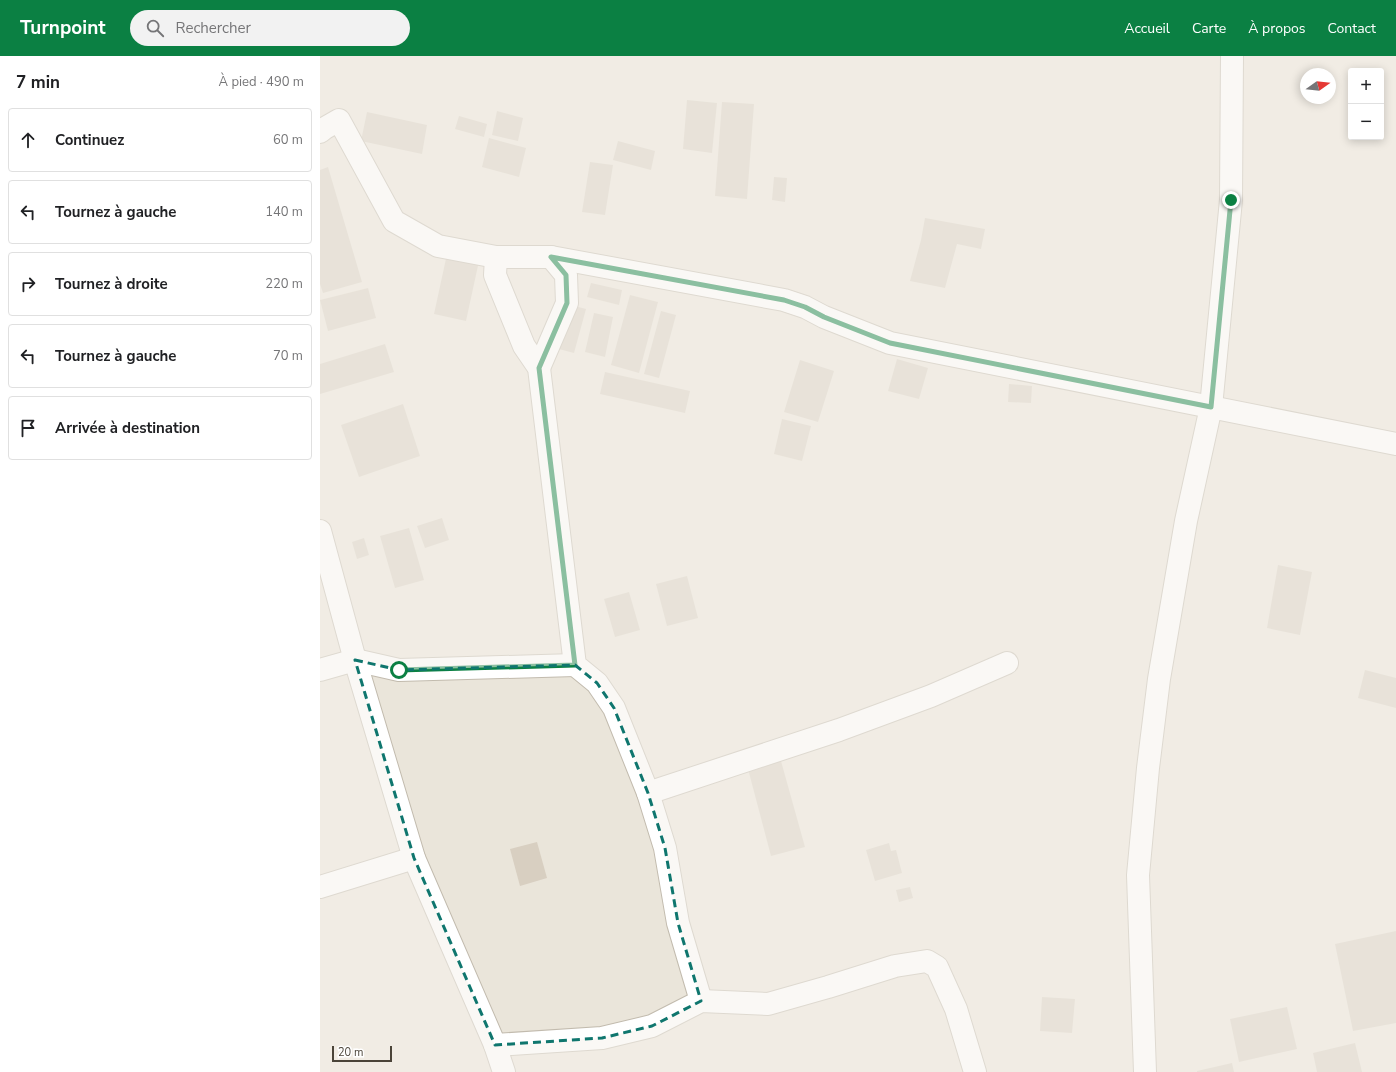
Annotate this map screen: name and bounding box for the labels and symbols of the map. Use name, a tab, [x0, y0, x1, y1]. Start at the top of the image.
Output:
north arrow	[1300, 68, 1336, 104]
route end	[1222, 191, 1240, 209]
route start	[390, 661, 408, 679]
scale bar	[332, 1044, 392, 1063]

